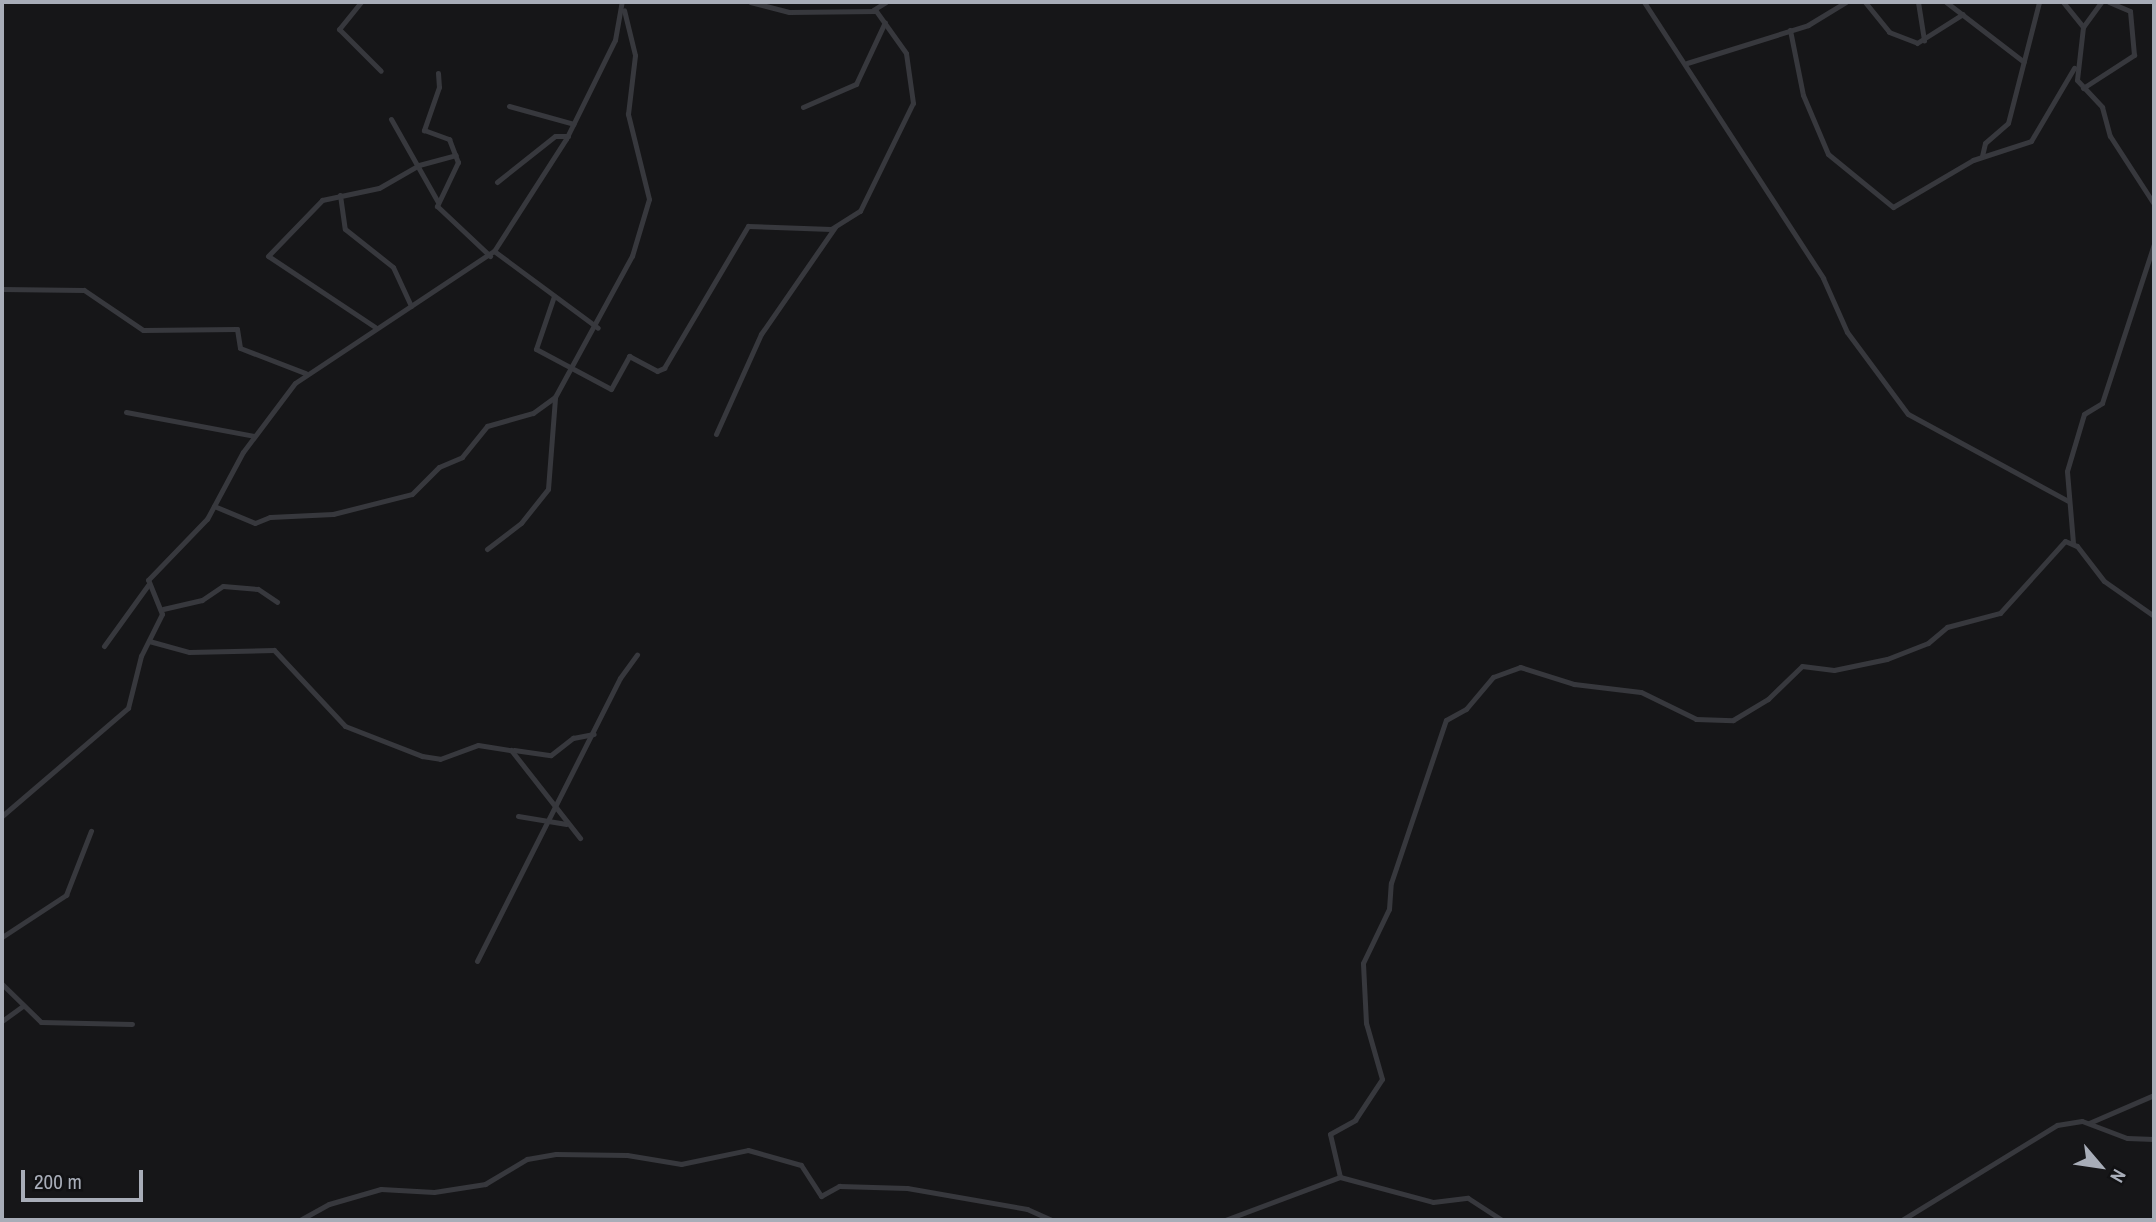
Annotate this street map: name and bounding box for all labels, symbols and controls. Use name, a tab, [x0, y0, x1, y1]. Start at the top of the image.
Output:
north arrow	[2065, 1131, 2135, 1201]
scale bar	[24, 1156, 147, 1200]
text: N	[2104, 1165, 2132, 1187]
text: 200 m	[34, 1167, 82, 1196]

